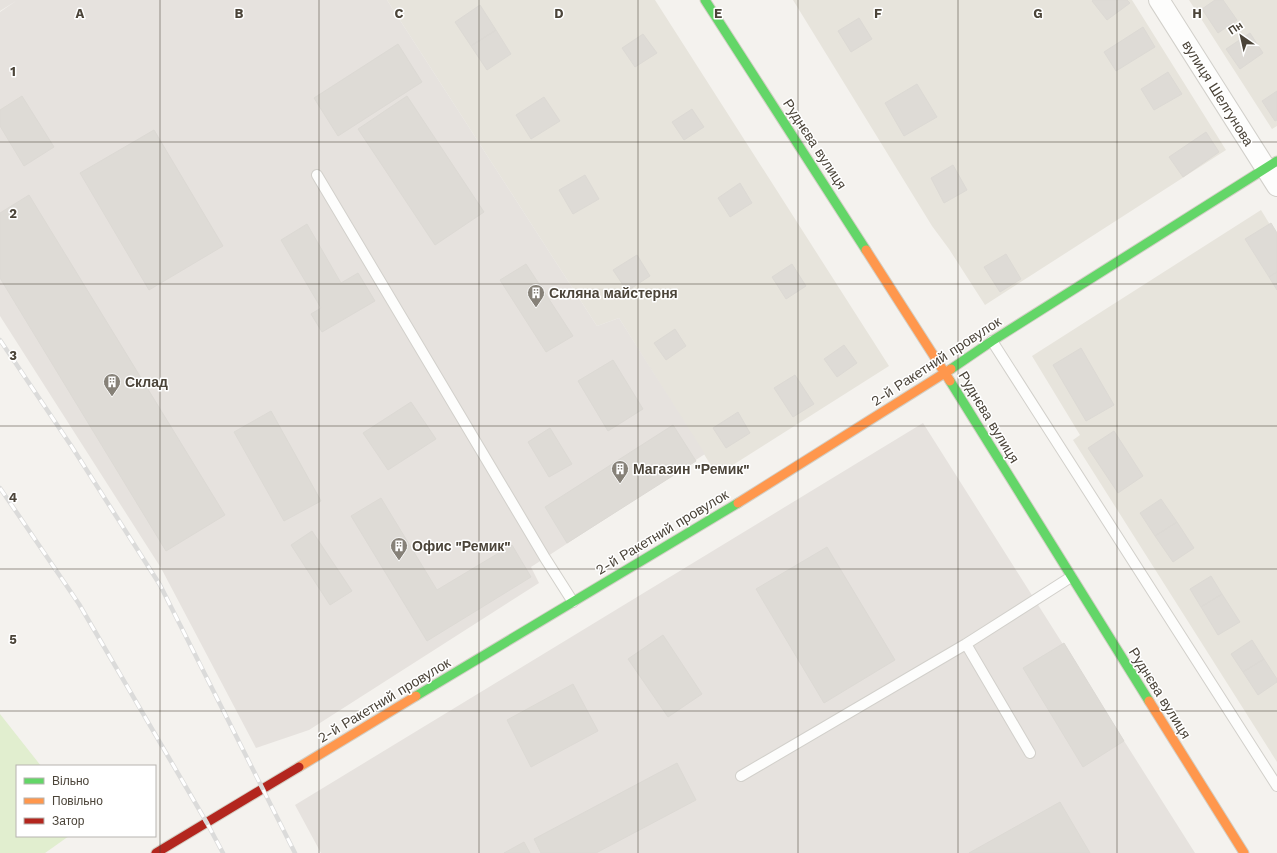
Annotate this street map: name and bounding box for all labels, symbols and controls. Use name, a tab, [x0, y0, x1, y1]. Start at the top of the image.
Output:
text: A	[76, 6, 85, 21]
text: B	[235, 6, 244, 21]
text: C	[395, 6, 404, 21]
text: D	[554, 6, 564, 21]
text: E	[714, 6, 722, 21]
text: F	[874, 6, 882, 21]
text: G	[1033, 6, 1043, 21]
text: H	[1192, 6, 1202, 21]
north arrow	[1221, 16, 1261, 56]
text: Пн	[1226, 19, 1245, 38]
street label: вулиця Шелгунова	[1179, 37, 1257, 149]
text: 1	[10, 64, 16, 79]
street label: Руднєва вулиця	[780, 96, 850, 192]
text: 2	[9, 206, 17, 221]
building icon: Скляна майстерня	[526, 283, 546, 308]
place label: Скляна майстерня	[549, 285, 678, 301]
street label: 2-й Ракетний провулок	[868, 313, 1005, 409]
text: 3	[9, 348, 17, 363]
street label: Руднєва вулиця	[955, 368, 1023, 466]
building icon: Склад	[102, 372, 122, 397]
place label: Склад	[125, 374, 168, 390]
building icon: Магазин "Ремик"	[610, 459, 630, 484]
place label: Магазин "Ремик"	[633, 461, 750, 477]
street label: 2-й Ракетний провулок	[593, 486, 732, 578]
text: 4	[9, 490, 18, 505]
building icon: Офис "Ремик"	[389, 536, 409, 561]
place label: Офис "Ремик"	[412, 538, 511, 554]
text: 5	[9, 632, 17, 647]
street label: Руднєва вулиця	[1126, 645, 1194, 741]
street label: 2-й Ракетний провулок	[315, 654, 454, 746]
legend	[16, 765, 156, 837]
text: Вільно	[52, 774, 90, 788]
text: Повільно	[52, 794, 103, 808]
text: Затор	[52, 814, 85, 828]

